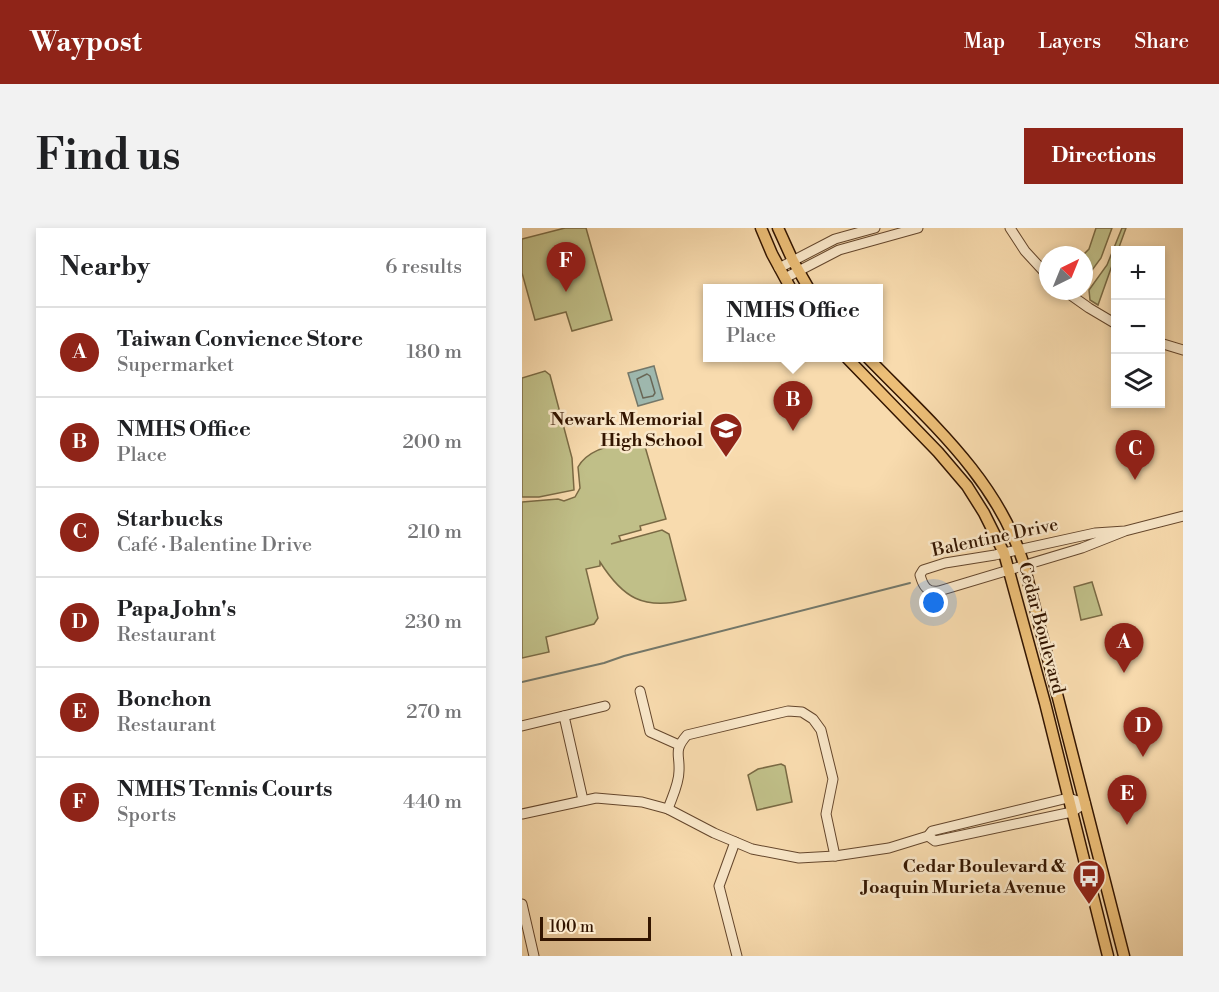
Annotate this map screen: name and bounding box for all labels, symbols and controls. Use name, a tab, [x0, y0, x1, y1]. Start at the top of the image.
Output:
text: Waypost	[30, 25, 142, 60]
text: Map	[964, 29, 1005, 55]
text: Layers	[1038, 29, 1101, 55]
text: Share	[1134, 29, 1189, 55]
button: Directions	[1024, 128, 1183, 184]
text: Find us	[36, 130, 180, 183]
pin: F	[546, 242, 585, 292]
north arrow	[1039, 246, 1093, 300]
map controls	[1111, 246, 1165, 408]
button: +	[1111, 246, 1165, 300]
text: Nearby	[60, 251, 150, 283]
text: 6 results	[385, 255, 462, 280]
popup	[703, 284, 883, 362]
text: NMHS Office	[726, 297, 860, 324]
button: −	[1111, 300, 1165, 354]
text: Place	[726, 324, 776, 349]
text: Taiwan Convience Store	[117, 326, 363, 353]
text: A	[72, 340, 87, 365]
text: 180 m	[407, 340, 462, 365]
text: Supermarket	[117, 353, 234, 378]
button: layers	[1111, 354, 1165, 408]
pin: B	[774, 382, 812, 431]
place label: Newark Memorial High School	[550, 408, 703, 452]
school or university icon: Newark Memorial High School	[708, 411, 744, 458]
text: NMHS Office	[117, 416, 251, 443]
text: B	[72, 430, 87, 455]
text: 200 m	[402, 430, 462, 455]
pin: C	[1116, 430, 1154, 480]
text: Place	[117, 443, 167, 468]
text: Starbucks	[117, 506, 223, 533]
street label: Balentine Drive	[929, 513, 1060, 562]
text: C	[72, 520, 87, 545]
text: 210 m	[407, 520, 462, 545]
text: Café · Balentine Drive	[117, 533, 312, 558]
street label: Cedar Boulevard	[1013, 560, 1070, 697]
your location	[919, 588, 948, 617]
text: Papa John's	[117, 596, 236, 623]
text: D	[72, 610, 87, 635]
text: 230 m	[405, 610, 462, 635]
text: Restaurant	[117, 623, 216, 648]
pin: A	[1104, 624, 1144, 673]
text: Bonchon	[117, 686, 211, 713]
text: E	[73, 700, 86, 725]
text: 270 m	[406, 700, 462, 725]
pin: D	[1124, 708, 1162, 757]
text: Restaurant	[117, 713, 216, 738]
text: NMHS Tennis Courts	[117, 776, 333, 803]
pin: E	[1108, 776, 1146, 825]
text: F	[72, 790, 87, 815]
text: 440 m	[403, 790, 462, 815]
text: Sports	[117, 803, 176, 828]
place label: Cedar Boulevard & Joaquin Murieta Avenue	[859, 855, 1066, 899]
bus stop icon: Cedar Boulevard & Joaquin Murieta Avenue	[1071, 858, 1107, 905]
scale bar	[540, 914, 651, 942]
text: 100 m	[549, 917, 594, 937]

